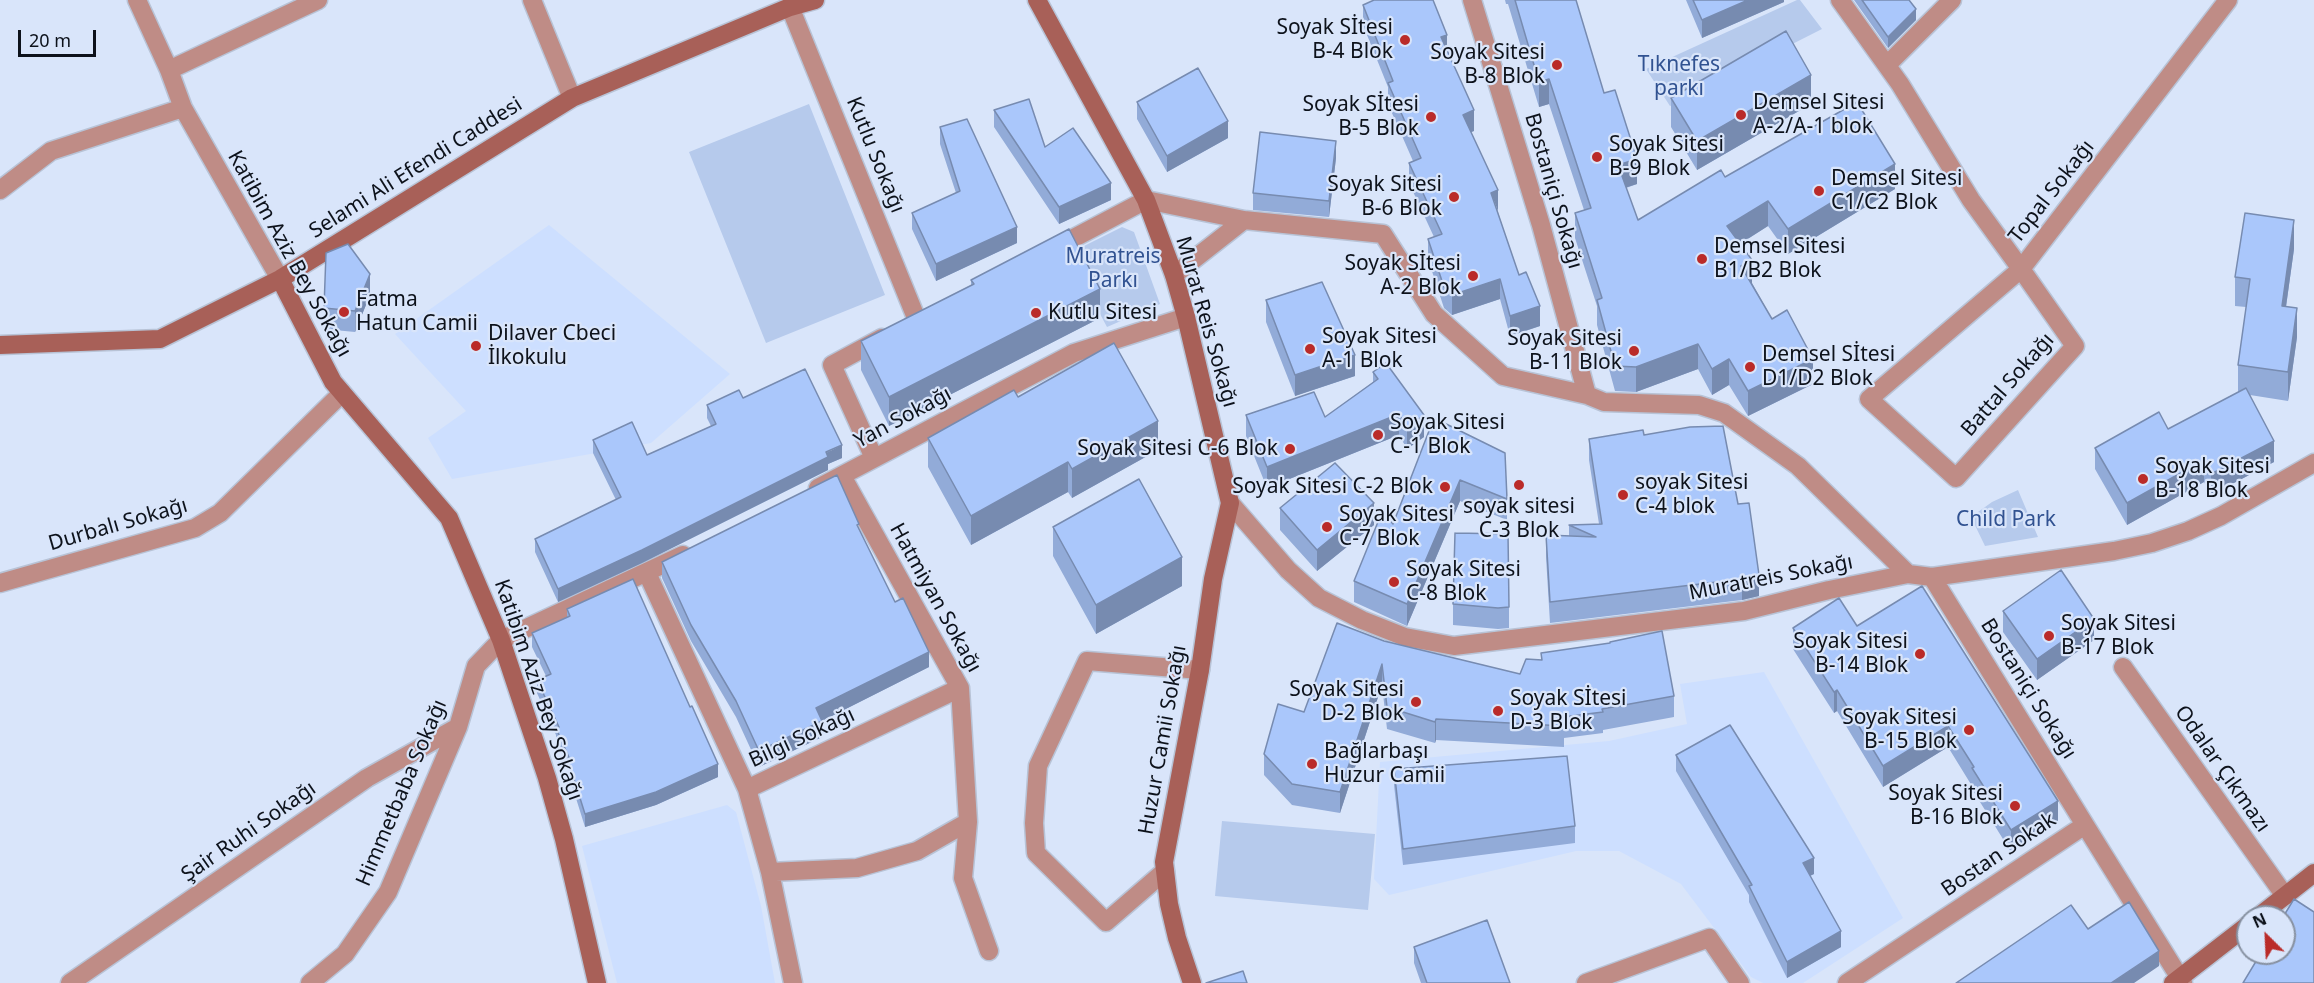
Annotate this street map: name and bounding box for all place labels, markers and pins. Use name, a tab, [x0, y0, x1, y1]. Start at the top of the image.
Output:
place label: Soyak Sİtesi B-4 Blok	[1276, 15, 1393, 65]
marker: Soyak Sİtesi B-4 Blok	[1398, 33, 1412, 47]
place label: Soyak Sitesi B-8 Blok	[1430, 40, 1545, 90]
marker: Soyak Sitesi B-8 Blok	[1550, 58, 1564, 72]
place label: Demsel Sitesi A-2/A-1 blok	[1753, 90, 1884, 140]
place label: Soyak Sİtesi B-5 Blok	[1302, 92, 1419, 142]
marker: Demsel Sitesi A-2/A-1 blok	[1734, 108, 1748, 122]
marker: Soyak Sİtesi B-5 Blok	[1424, 110, 1438, 124]
place label: Soyak Sitesi B-9 Blok	[1609, 132, 1724, 182]
marker: Soyak Sitesi B-9 Blok	[1590, 150, 1604, 164]
place label: Demsel Sitesi C1/C2 Blok	[1831, 166, 1962, 216]
place label: Soyak Sitesi B-6 Blok	[1327, 172, 1442, 222]
marker: Demsel Sitesi C1/C2 Blok	[1812, 184, 1826, 198]
marker: Soyak Sitesi B-6 Blok	[1447, 190, 1461, 204]
place label: Demsel Sitesi B1/B2 Blok	[1714, 234, 1845, 284]
place label: Soyak Sİtesi A-2 Blok	[1344, 251, 1461, 301]
marker: Demsel Sitesi B1/B2 Blok	[1695, 252, 1709, 266]
marker: Soyak Sİtesi A-2 Blok	[1466, 269, 1480, 283]
place label: Fatma Hatun Camii	[356, 287, 478, 337]
place label: Kutlu Sitesi	[1048, 300, 1157, 326]
marker: Fatma Hatun Camii	[337, 305, 351, 319]
marker: Kutlu Sitesi	[1029, 306, 1043, 320]
place label: Dilaver Cbeci İlkokulu	[488, 321, 616, 371]
place label: Soyak Sitesi A-1 Blok	[1322, 324, 1437, 374]
place label: Soyak Sitesi B-11 Blok	[1507, 326, 1622, 376]
marker: Dilaver Cbeci İlkokulu	[469, 339, 483, 353]
marker: Soyak Sitesi A-1 Blok	[1303, 342, 1317, 356]
place label: Demsel Sİtesi D1/D2 Blok	[1762, 342, 1895, 392]
marker: Soyak Sitesi B-11 Blok	[1627, 344, 1641, 358]
marker: Demsel Sİtesi D1/D2 Blok	[1743, 360, 1757, 374]
place label: Soyak Sitesi C-1 Blok	[1390, 410, 1505, 460]
marker: Soyak Sitesi C-1 Blok	[1371, 428, 1385, 442]
place label: Soyak Sitesi C-6 Blok	[1077, 436, 1278, 462]
marker: Soyak Sitesi C-6 Blok	[1283, 442, 1297, 456]
place label: Soyak Sitesi B-18 Blok	[2155, 454, 2270, 504]
place label: soyak Sitesi C-4 blok	[1635, 470, 1748, 520]
marker: Soyak Sitesi B-18 Blok	[2136, 472, 2150, 486]
place label: Soyak Sitesi C-2 Blok	[1232, 474, 1433, 500]
marker: soyak sitesi C-3 Blok	[1512, 478, 1526, 492]
marker: Soyak Sitesi C-2 Blok	[1438, 480, 1452, 494]
marker: soyak Sitesi C-4 blok	[1616, 488, 1630, 502]
place label: soyak sitesi C-3 Blok	[1463, 494, 1575, 544]
place label: Soyak Sitesi C-7 Blok	[1339, 502, 1454, 552]
marker: Soyak Sitesi C-7 Blok	[1320, 520, 1334, 534]
place label: Soyak Sitesi C-8 Blok	[1406, 557, 1521, 607]
marker: Soyak Sitesi C-8 Blok	[1387, 575, 1401, 589]
place label: Soyak Sitesi B-17 Blok	[2061, 611, 2176, 661]
place label: Soyak Sitesi B-14 Blok	[1793, 629, 1908, 679]
marker: Soyak Sitesi B-17 Blok	[2042, 629, 2056, 643]
marker: Soyak Sitesi B-14 Blok	[1913, 647, 1927, 661]
place label: Soyak Sitesi D-2 Blok	[1289, 677, 1404, 727]
place label: Soyak Sİtesi D-3 Blok	[1510, 686, 1627, 736]
marker: Soyak Sitesi D-2 Blok	[1409, 695, 1423, 709]
marker: Soyak Sİtesi D-3 Blok	[1491, 704, 1505, 718]
place label: Soyak Sitesi B-15 Blok	[1842, 705, 1957, 755]
marker: Soyak Sitesi B-15 Blok	[1962, 723, 1976, 737]
place label: Bağlarbaşı Huzur Camii	[1324, 739, 1445, 789]
marker: Bağlarbaşı Huzur Camii	[1305, 757, 1319, 771]
place label: Soyak Sitesi B-16 Blok	[1888, 781, 2003, 831]
marker: Soyak Sitesi B-16 Blok	[2008, 799, 2022, 813]

